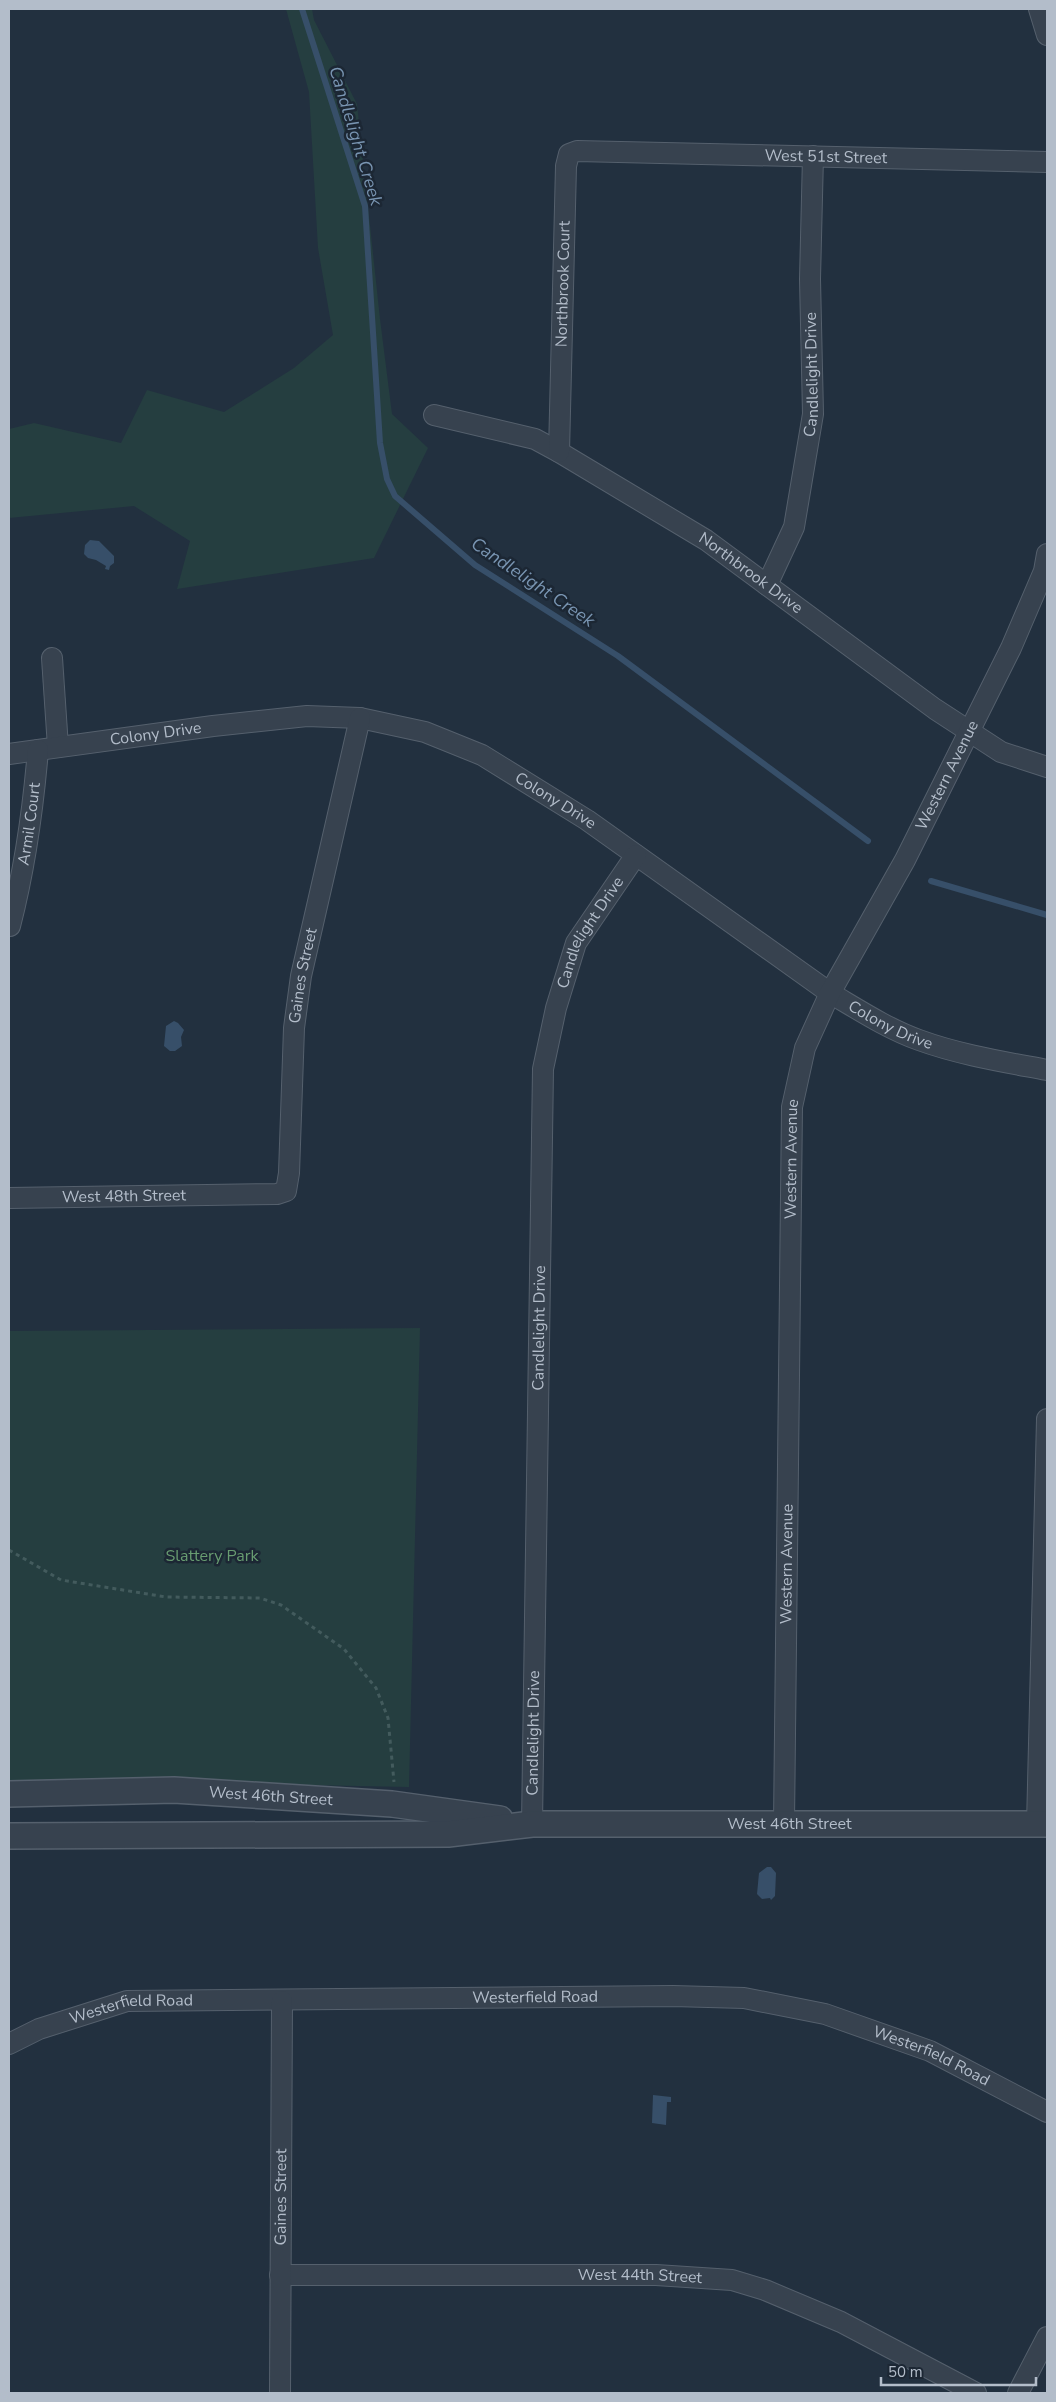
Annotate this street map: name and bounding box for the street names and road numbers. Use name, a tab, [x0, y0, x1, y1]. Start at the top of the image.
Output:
street label: West 51st Street	[764, 144, 888, 169]
street label: Northbrook Court	[551, 220, 576, 348]
street label: Candlelight Drive	[798, 312, 824, 439]
street label: Northbrook Drive	[695, 527, 807, 619]
street label: Colony Drive	[109, 717, 203, 751]
street label: Western Avenue	[910, 717, 984, 834]
street label: Colony Drive	[511, 767, 601, 834]
street label: Armil Court	[12, 781, 46, 867]
street label: Candlelight Drive	[552, 872, 629, 991]
street label: Gaines Street	[284, 925, 323, 1025]
street label: Colony Drive	[844, 995, 936, 1055]
street label: Western Avenue	[780, 1097, 804, 1219]
street label: West 48th Street	[62, 1184, 187, 1208]
street label: Candlelight Drive	[527, 1265, 551, 1391]
street label: Western Avenue	[775, 1504, 799, 1624]
street label: Candlelight Drive	[521, 1670, 545, 1796]
street label: West 46th Street	[208, 1781, 334, 1811]
street label: West 46th Street	[727, 1813, 852, 1835]
street label: Westerfield Road	[472, 1986, 598, 2009]
street label: Westerfield Road	[67, 1989, 193, 2030]
street label: Westerfield Road	[870, 2021, 994, 2091]
street label: Gaines Street	[270, 2148, 292, 2246]
street label: West 44th Street	[578, 2264, 703, 2289]

